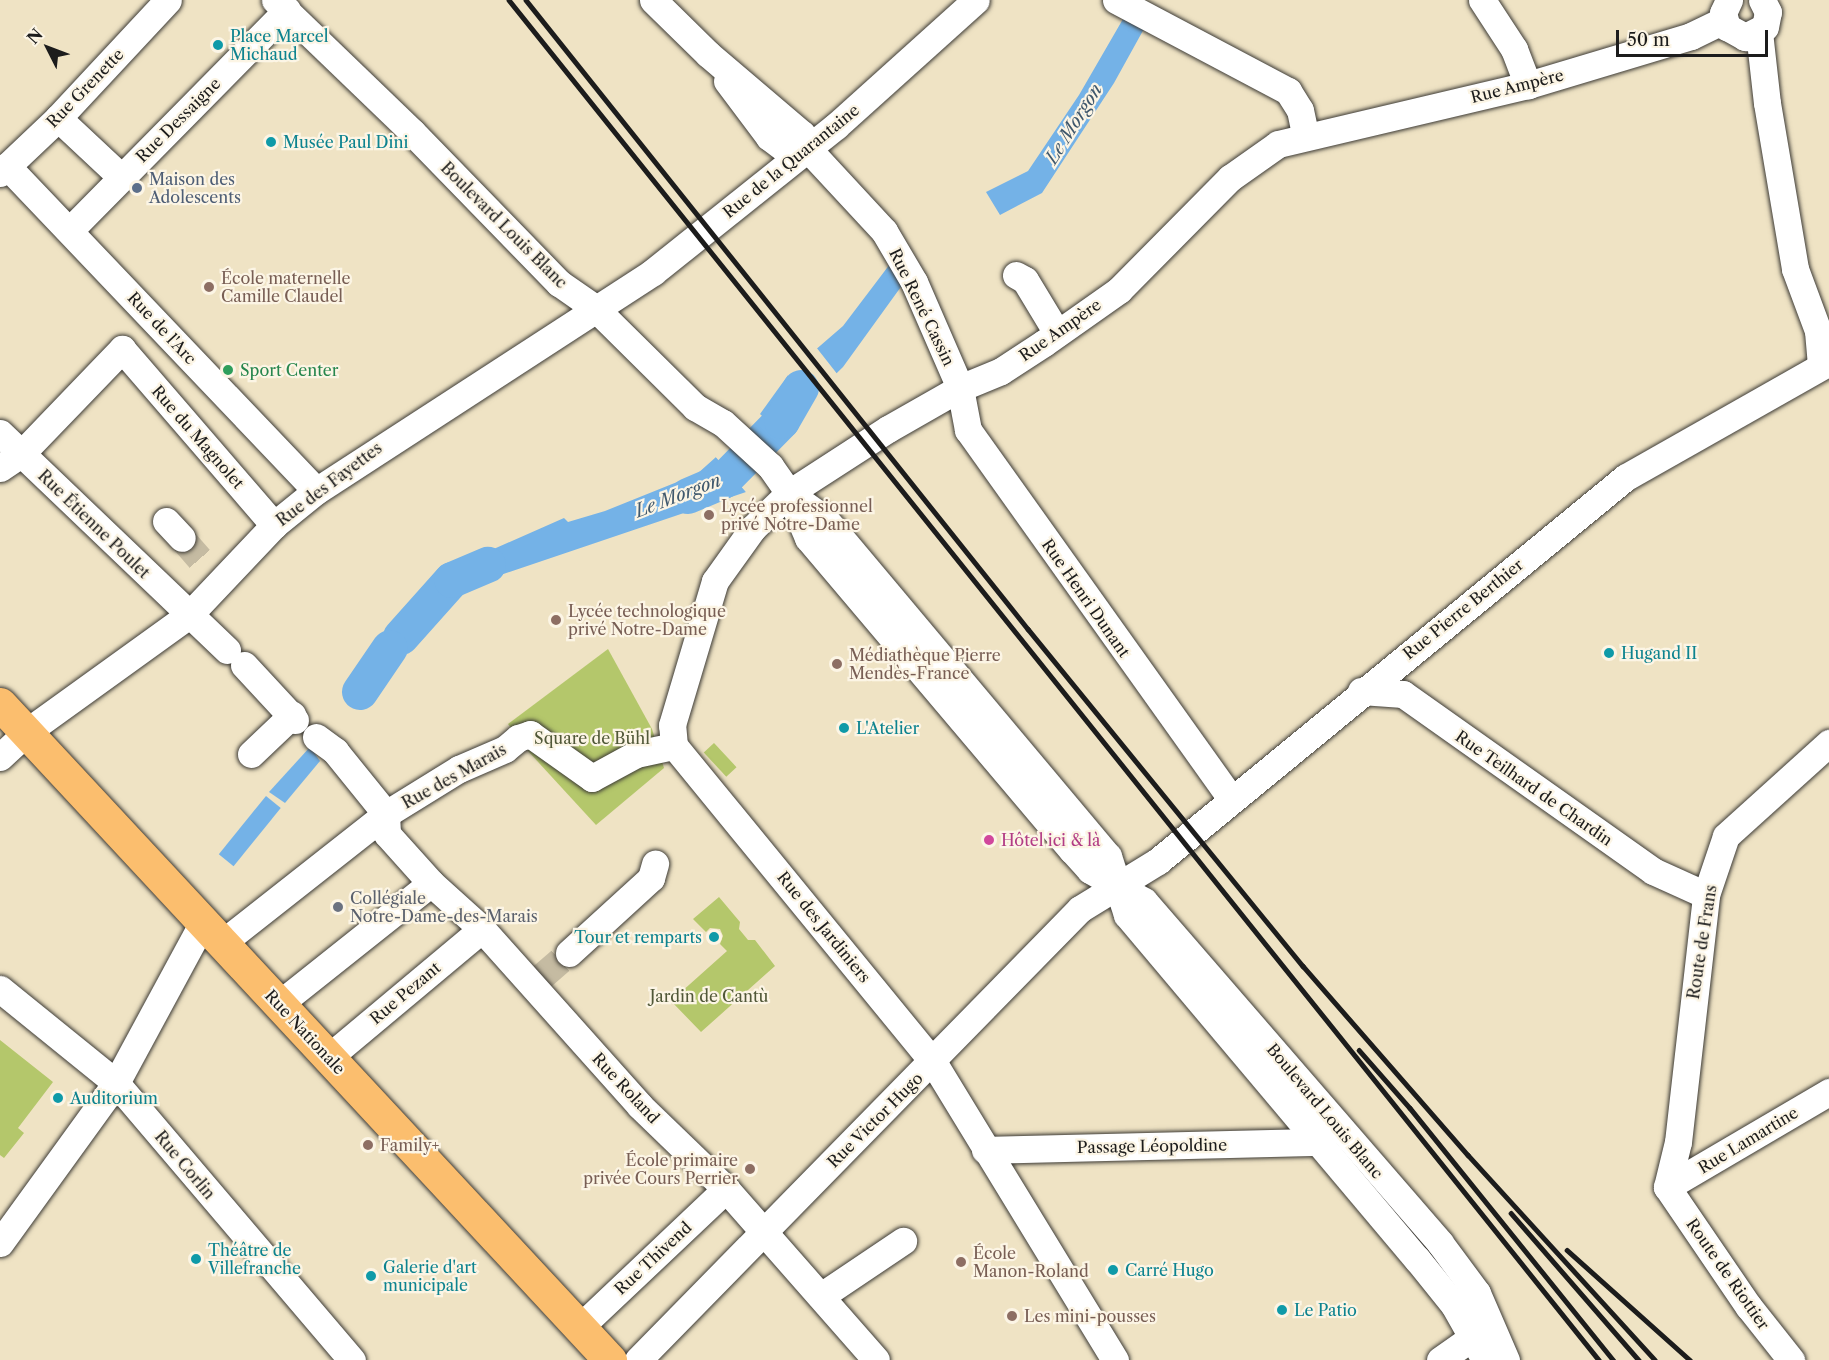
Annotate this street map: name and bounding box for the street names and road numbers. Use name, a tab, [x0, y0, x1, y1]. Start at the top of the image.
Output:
street label: Rue Grenette	[43, 45, 127, 131]
street label: Rue Ampère	[1468, 65, 1566, 107]
street label: Rue Dessaigne	[132, 74, 224, 166]
street label: Rue de la Quarantaine	[719, 100, 863, 222]
street label: Boulevard Louis Blanc	[437, 158, 571, 292]
street label: Rue René Cassin	[885, 245, 959, 369]
street label: Rue de l'Arc	[124, 288, 200, 368]
street label: Rue Ampère	[1015, 295, 1105, 365]
street label: Rue du Magnolet	[148, 381, 248, 493]
street label: Rue des Fayettes	[272, 438, 386, 530]
street label: Rue Étienne Poulet	[34, 466, 154, 582]
street label: Rue Henri Dunant	[1038, 535, 1134, 661]
street label: Rue Pierre Berthier	[1399, 555, 1527, 663]
street label: Rue Teilhard de Chardin	[1452, 726, 1616, 850]
street label: Rue des Marais	[399, 739, 509, 813]
street label: Rue des Jardiniers	[773, 868, 875, 986]
street label: Route de Frans	[1683, 883, 1721, 1001]
street label: Rue Pezant	[366, 958, 444, 1028]
street label: Rue Nationale	[261, 986, 349, 1078]
street label: Boulevard Louis Blanc	[1263, 1040, 1387, 1182]
street label: Rue Roland	[589, 1049, 663, 1127]
street label: Rue Victor Hugo	[823, 1068, 927, 1172]
street label: Rue Lamartine	[1695, 1103, 1801, 1177]
street label: Rue Corlin	[151, 1127, 219, 1203]
street label: Passage Léopoldine	[1077, 1135, 1227, 1157]
street label: Route de Riottier	[1682, 1215, 1774, 1333]
street label: Rue Thivend	[610, 1217, 696, 1299]

